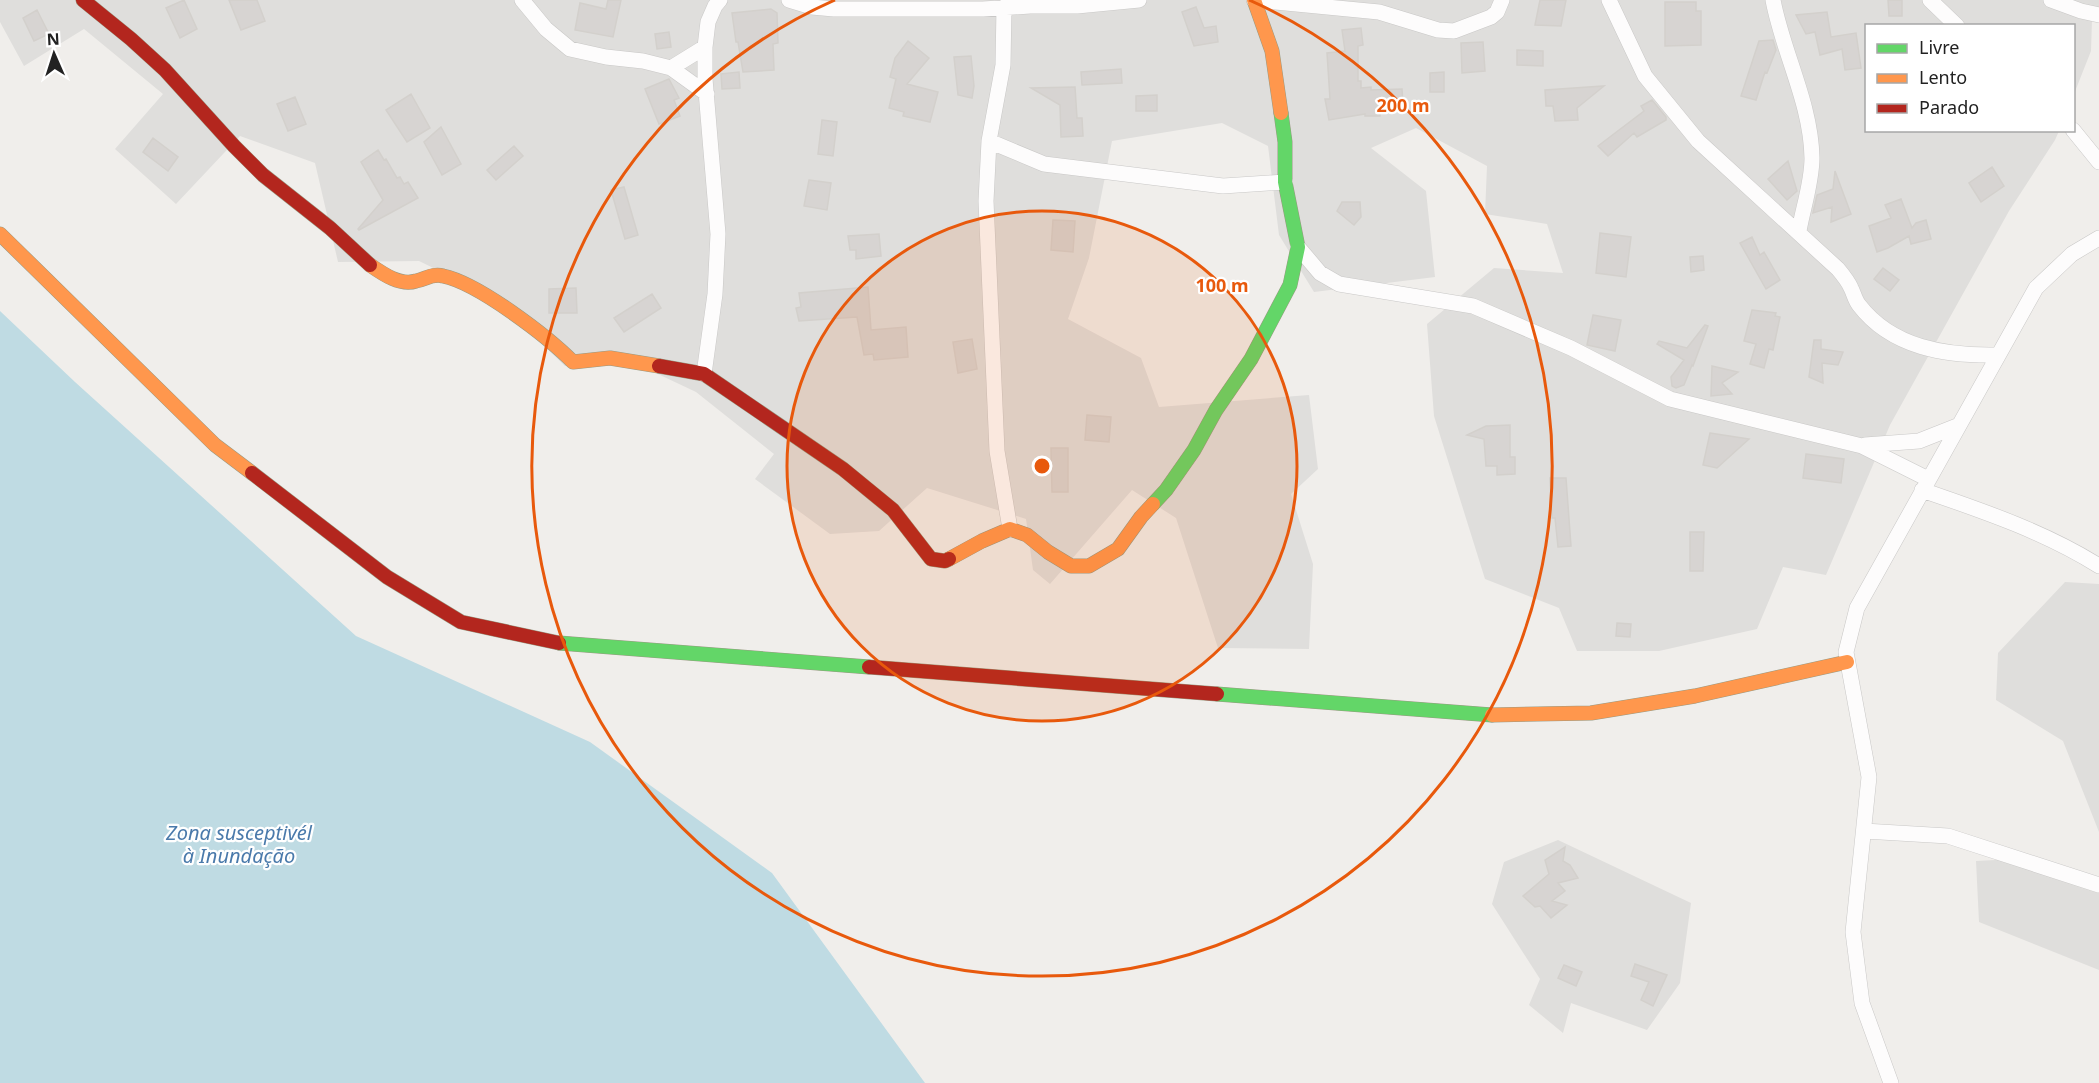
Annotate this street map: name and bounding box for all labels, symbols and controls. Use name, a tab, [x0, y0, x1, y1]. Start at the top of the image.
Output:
north arrow	[24, 24, 84, 84]
legend	[1865, 24, 2075, 132]
text: N	[46, 28, 60, 50]
text: Livre	[1919, 35, 1959, 59]
text: Lento	[1919, 65, 1967, 89]
text: 200 m	[1376, 93, 1430, 117]
text: Parado	[1919, 95, 1979, 119]
text: 100 m	[1195, 273, 1249, 297]
centre of rings	[1032, 456, 1052, 476]
water label: Zona susceptivél à Inundação	[165, 819, 313, 869]

